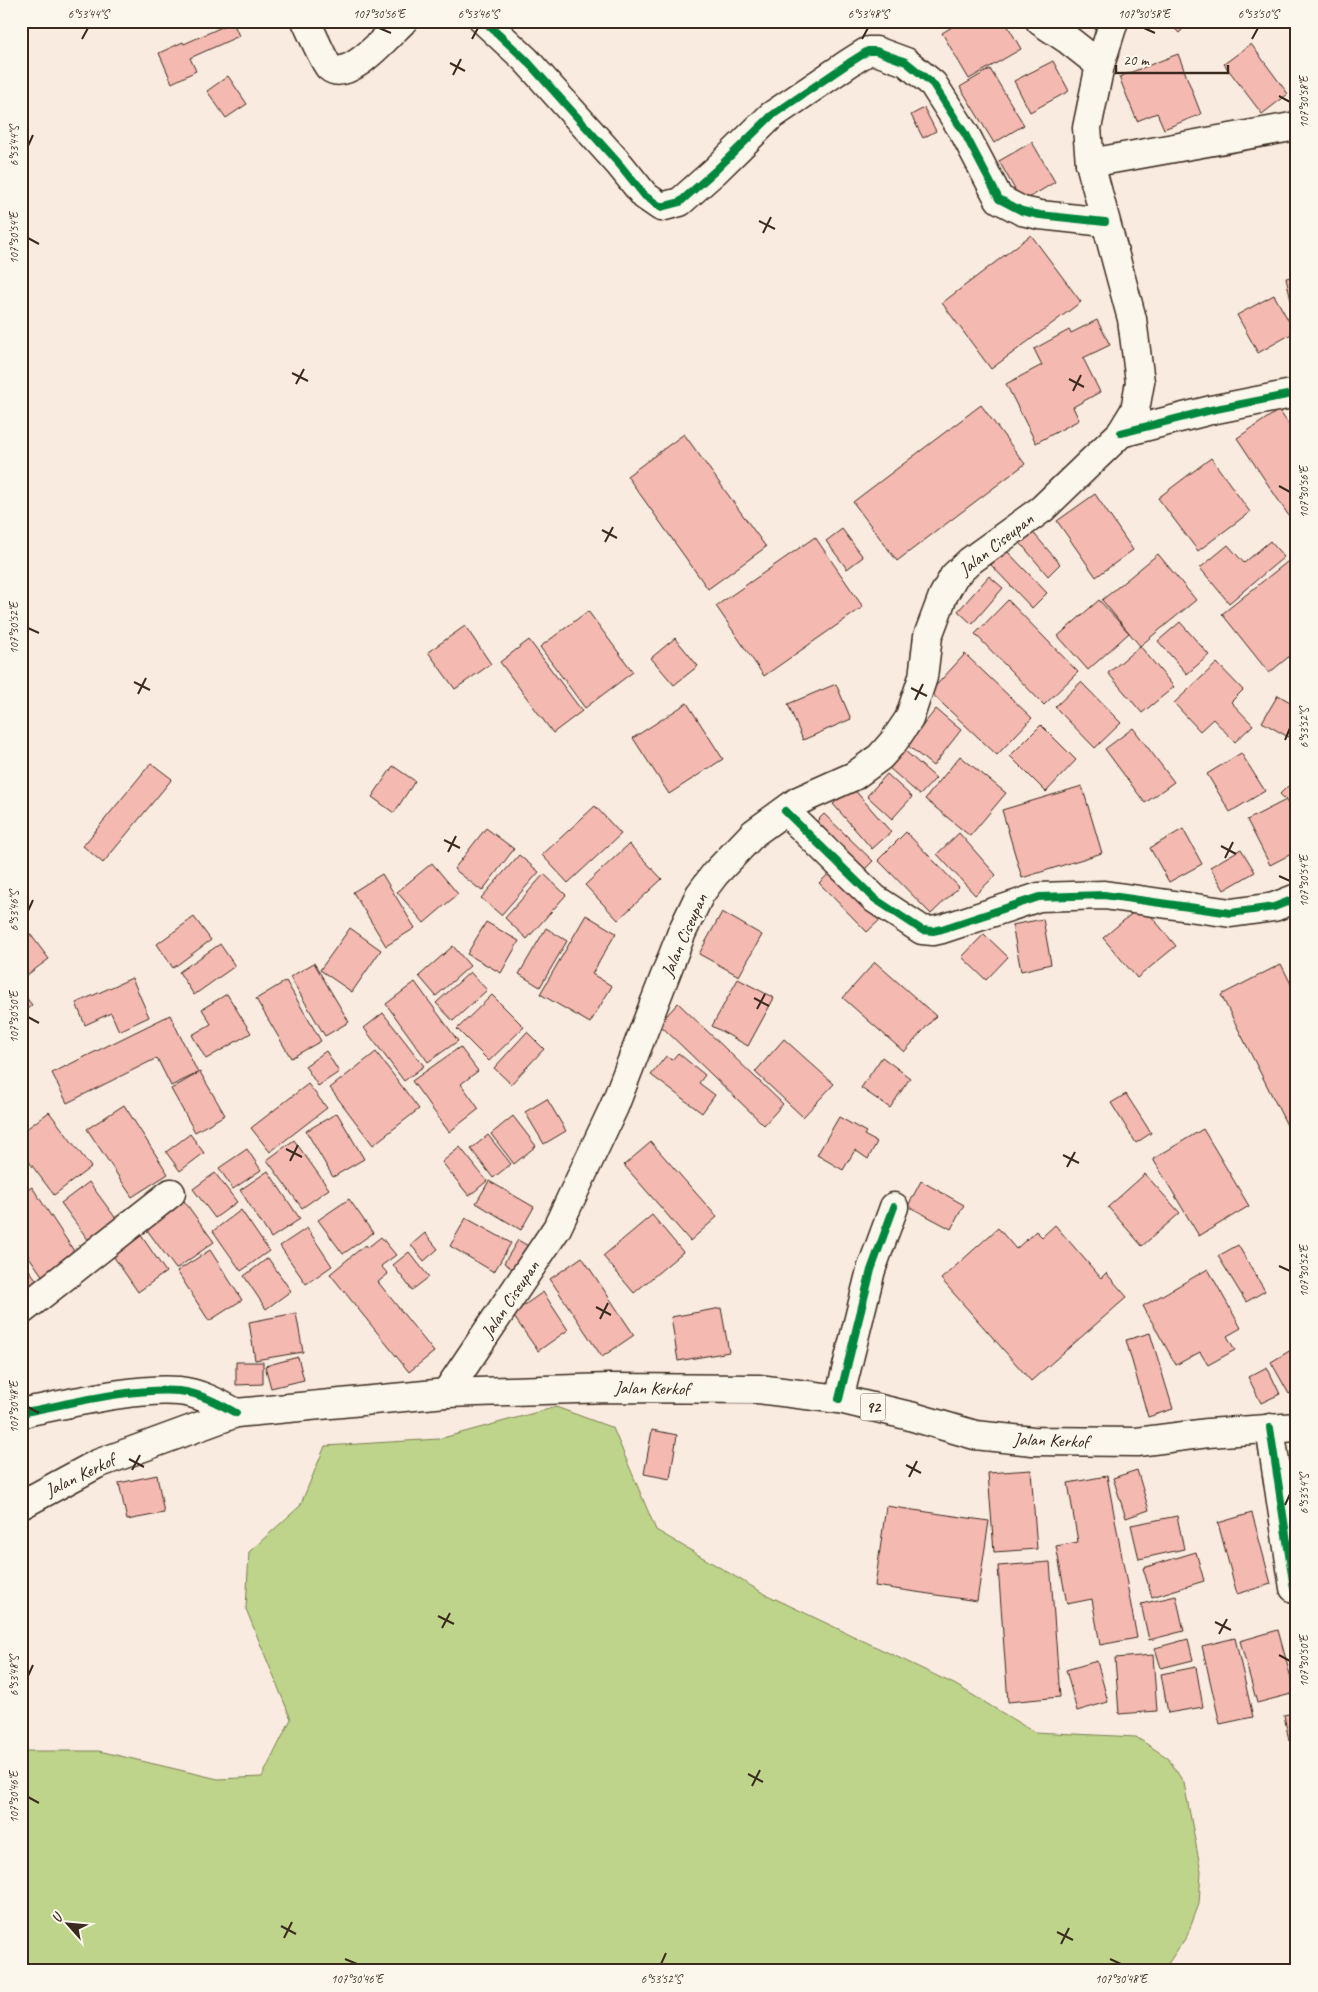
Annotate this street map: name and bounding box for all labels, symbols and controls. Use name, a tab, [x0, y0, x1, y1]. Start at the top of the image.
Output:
text: 6°53'44"S	[68, 6, 110, 22]
text: 107°30'56"E	[353, 6, 407, 22]
text: 6°53'46"S	[458, 6, 500, 22]
text: 6°53'48"S	[848, 6, 890, 22]
text: 107°30'58"E	[1118, 6, 1172, 22]
text: 6°53'50"S	[1238, 6, 1280, 22]
scale bar	[1116, 42, 1228, 74]
text: 20 m	[1123, 51, 1150, 70]
text: 107°30'58"E	[1296, 74, 1312, 128]
text: 6°53'44"S	[6, 124, 22, 166]
text: 107°30'54"E	[6, 210, 22, 264]
text: 107°30'56"E	[1296, 464, 1312, 518]
street label: Jalan Ciseupan	[953, 507, 1038, 581]
text: 107°30'52"E	[6, 600, 22, 654]
text: 6°53'52"S	[1296, 706, 1312, 748]
text: 107°30'54"E	[1296, 853, 1312, 907]
text: 6°53'46"S	[6, 889, 22, 931]
street label: Jalan Ciseupan	[655, 889, 712, 981]
text: 107°30'50"E	[6, 989, 22, 1043]
text: 107°30'52"E	[1296, 1243, 1312, 1297]
street label: Jalan Ciseupan	[475, 1255, 544, 1343]
street label: Jalan Kerkof	[613, 1376, 693, 1400]
text: 107°30'48"E	[6, 1379, 22, 1433]
road number: 92	[860, 1394, 886, 1420]
street label: Jalan Kerkof	[1012, 1428, 1093, 1452]
street label: Jalan Kerkof	[41, 1447, 122, 1502]
text: 6°53'54"S	[1296, 1472, 1312, 1514]
text: 107°30'50"E	[1296, 1633, 1312, 1687]
text: 6°53'48"S	[6, 1654, 22, 1696]
text: 107°30'46"E	[6, 1769, 22, 1823]
north arrow	[42, 1900, 92, 1950]
text: U	[48, 1909, 67, 1925]
text: 107°30'46"E	[331, 1971, 385, 1987]
text: 6°53'52"S	[641, 1971, 683, 1987]
text: 107°30'48"E	[1095, 1971, 1149, 1987]

